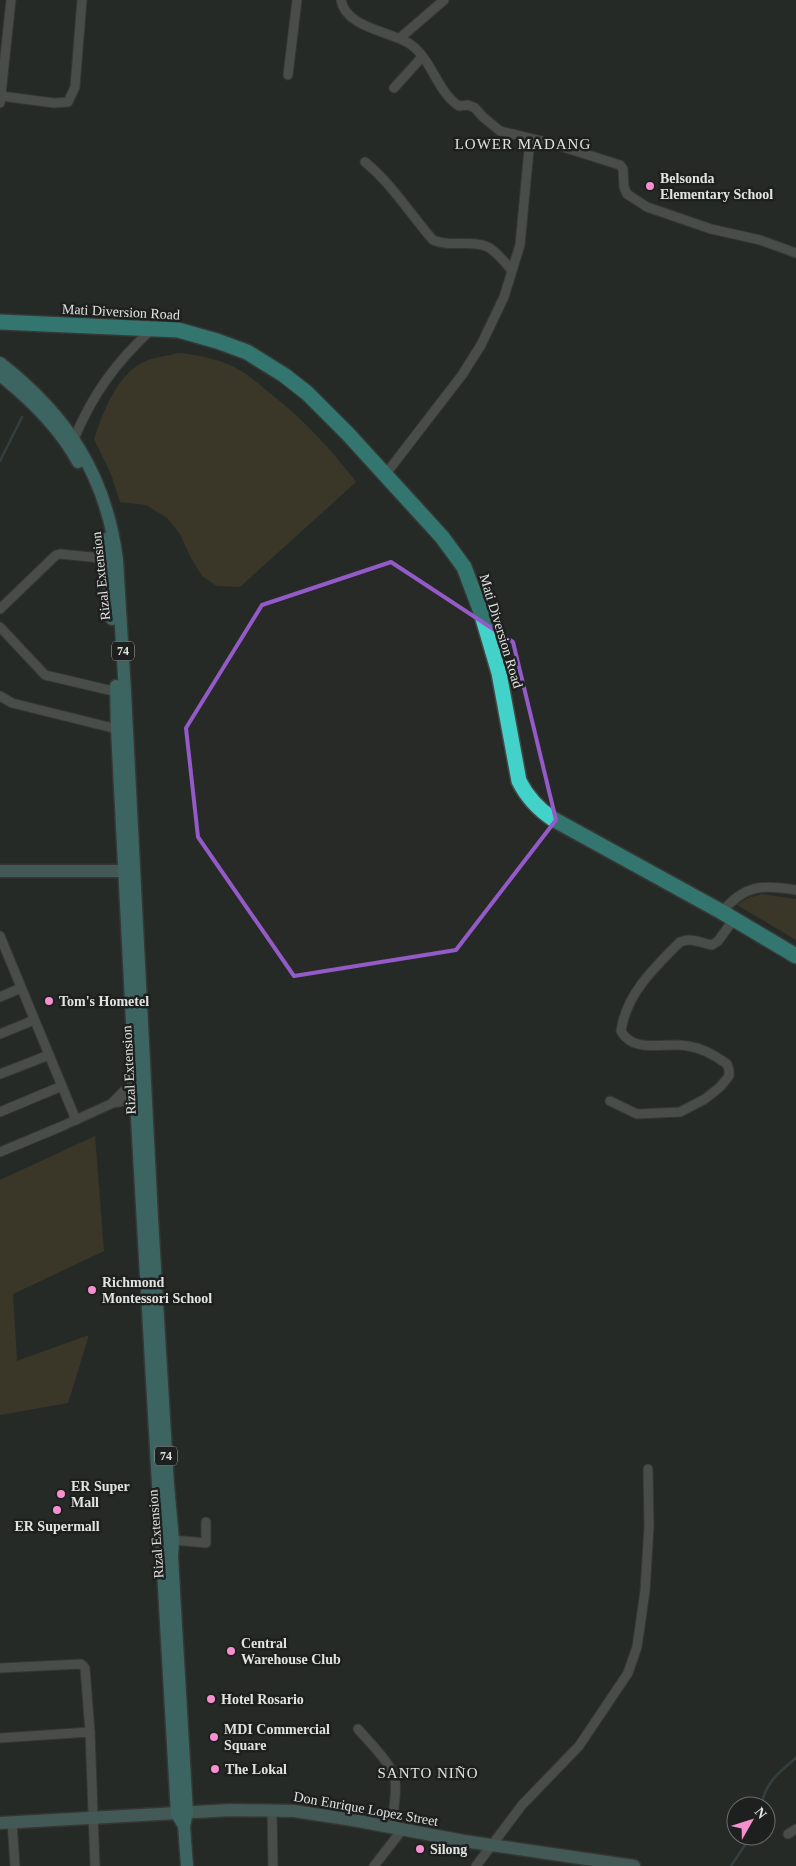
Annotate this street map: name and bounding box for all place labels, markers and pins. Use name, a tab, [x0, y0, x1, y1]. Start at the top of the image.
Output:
place label: Belsonda Elementary School	[660, 171, 773, 202]
marker: Belsonda Elementary School	[644, 180, 656, 192]
place label: Tom's Hometel	[59, 994, 149, 1009]
marker: Tom's Hometel	[43, 995, 55, 1007]
place label: Richmond Montessori School	[102, 1275, 212, 1306]
marker: Richmond Montessori School	[86, 1284, 98, 1296]
place label: ER Super Mall	[71, 1479, 130, 1510]
marker: ER Super Mall	[55, 1488, 67, 1500]
marker: ER Supermall	[51, 1504, 63, 1516]
place label: ER Supermall	[14, 1519, 100, 1534]
place label: Central Warehouse Club	[241, 1636, 341, 1667]
marker: Central Warehouse Club	[225, 1645, 237, 1657]
place label: Hotel Rosario	[221, 1692, 304, 1707]
marker: Hotel Rosario	[205, 1693, 217, 1705]
place label: MDI Commercial Square	[224, 1722, 330, 1753]
marker: MDI Commercial Square	[208, 1731, 220, 1743]
place label: The Lokal	[225, 1762, 287, 1777]
marker: The Lokal	[209, 1763, 221, 1775]
place label: Silong	[430, 1842, 467, 1857]
marker: Silong	[414, 1843, 426, 1855]

